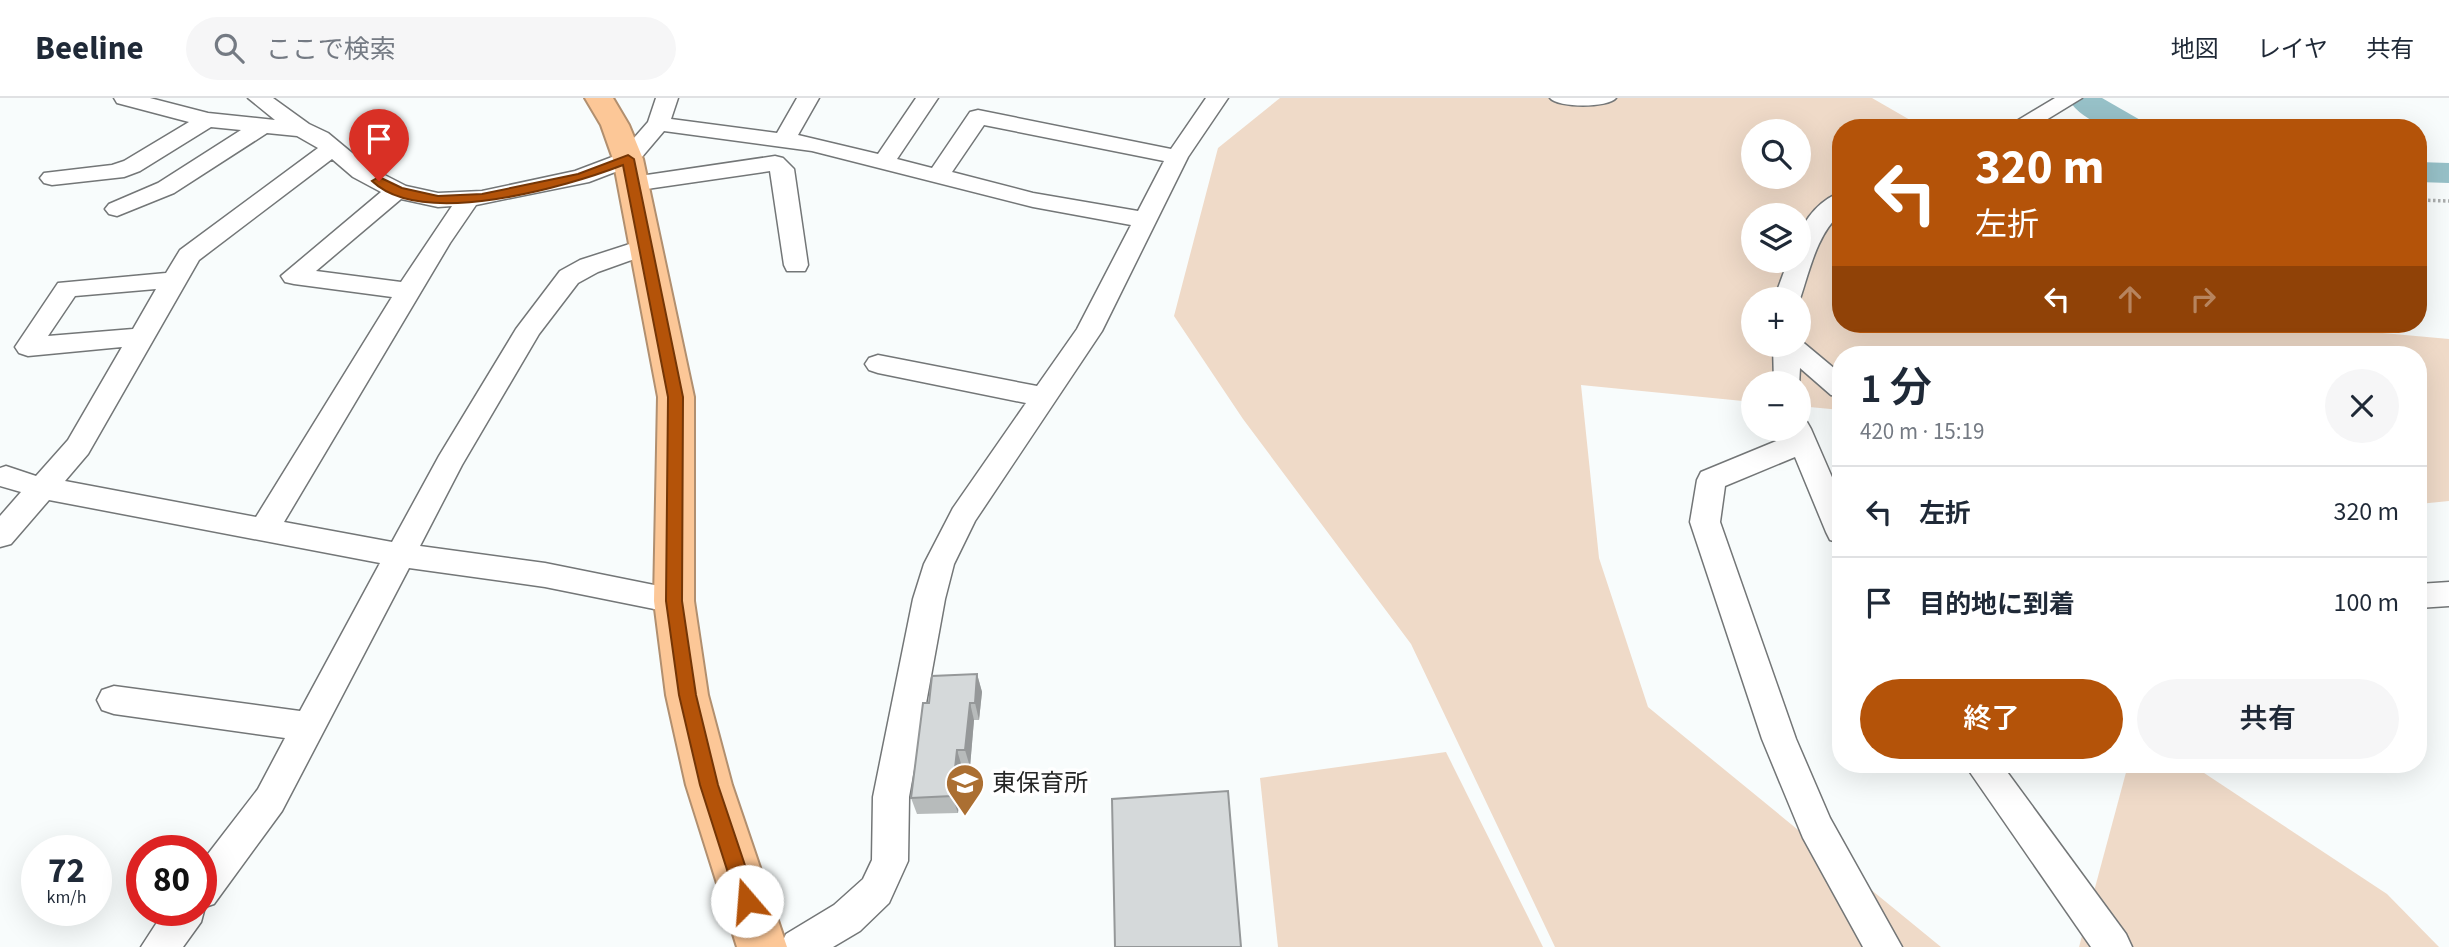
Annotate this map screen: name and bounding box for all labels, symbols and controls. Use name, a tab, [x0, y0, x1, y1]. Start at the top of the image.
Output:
search box	[186, 17, 676, 80]
text: Beeline	[35, 25, 144, 72]
icon: search	[210, 29, 248, 67]
text: ここで検索	[266, 31, 396, 68]
text: 地図	[2171, 32, 2219, 67]
text: レイヤ	[2257, 32, 2328, 67]
text: 共有	[2366, 32, 2414, 67]
pin	[349, 109, 409, 181]
map controls	[1741, 119, 1811, 441]
button: search	[1741, 119, 1811, 189]
icon: arrive	[360, 120, 398, 158]
text: 320 m	[1975, 133, 2104, 203]
icon: left	[1860, 147, 1951, 238]
text: 左折	[1975, 202, 2039, 248]
button: layers	[1741, 203, 1811, 273]
icon: left	[2038, 280, 2076, 318]
icon: ahead	[2111, 280, 2149, 318]
icon: right	[2184, 280, 2222, 318]
button: +	[1741, 287, 1811, 357]
text: 1 分	[1860, 359, 1932, 419]
button: close	[2325, 369, 2399, 443]
button: −	[1741, 371, 1811, 441]
text: 420 m · 15:19	[1860, 415, 1984, 448]
icon: left	[1860, 493, 1898, 531]
text: 320 m	[2333, 493, 2399, 530]
text: 左折	[1919, 495, 1971, 532]
icon: arrive	[1860, 584, 1898, 622]
text: 100 m	[2333, 584, 2399, 621]
text: 目的地に到着	[1919, 586, 2075, 623]
button: 終了	[1860, 679, 2123, 759]
button: 共有	[2137, 679, 2399, 759]
school or university icon: 東保育所	[944, 762, 986, 817]
place label: 東保育所	[992, 766, 1088, 801]
speed limit sign: 80	[126, 835, 217, 926]
text: 72	[48, 846, 85, 896]
position arrow	[710, 864, 784, 938]
text: km/h	[47, 885, 86, 910]

